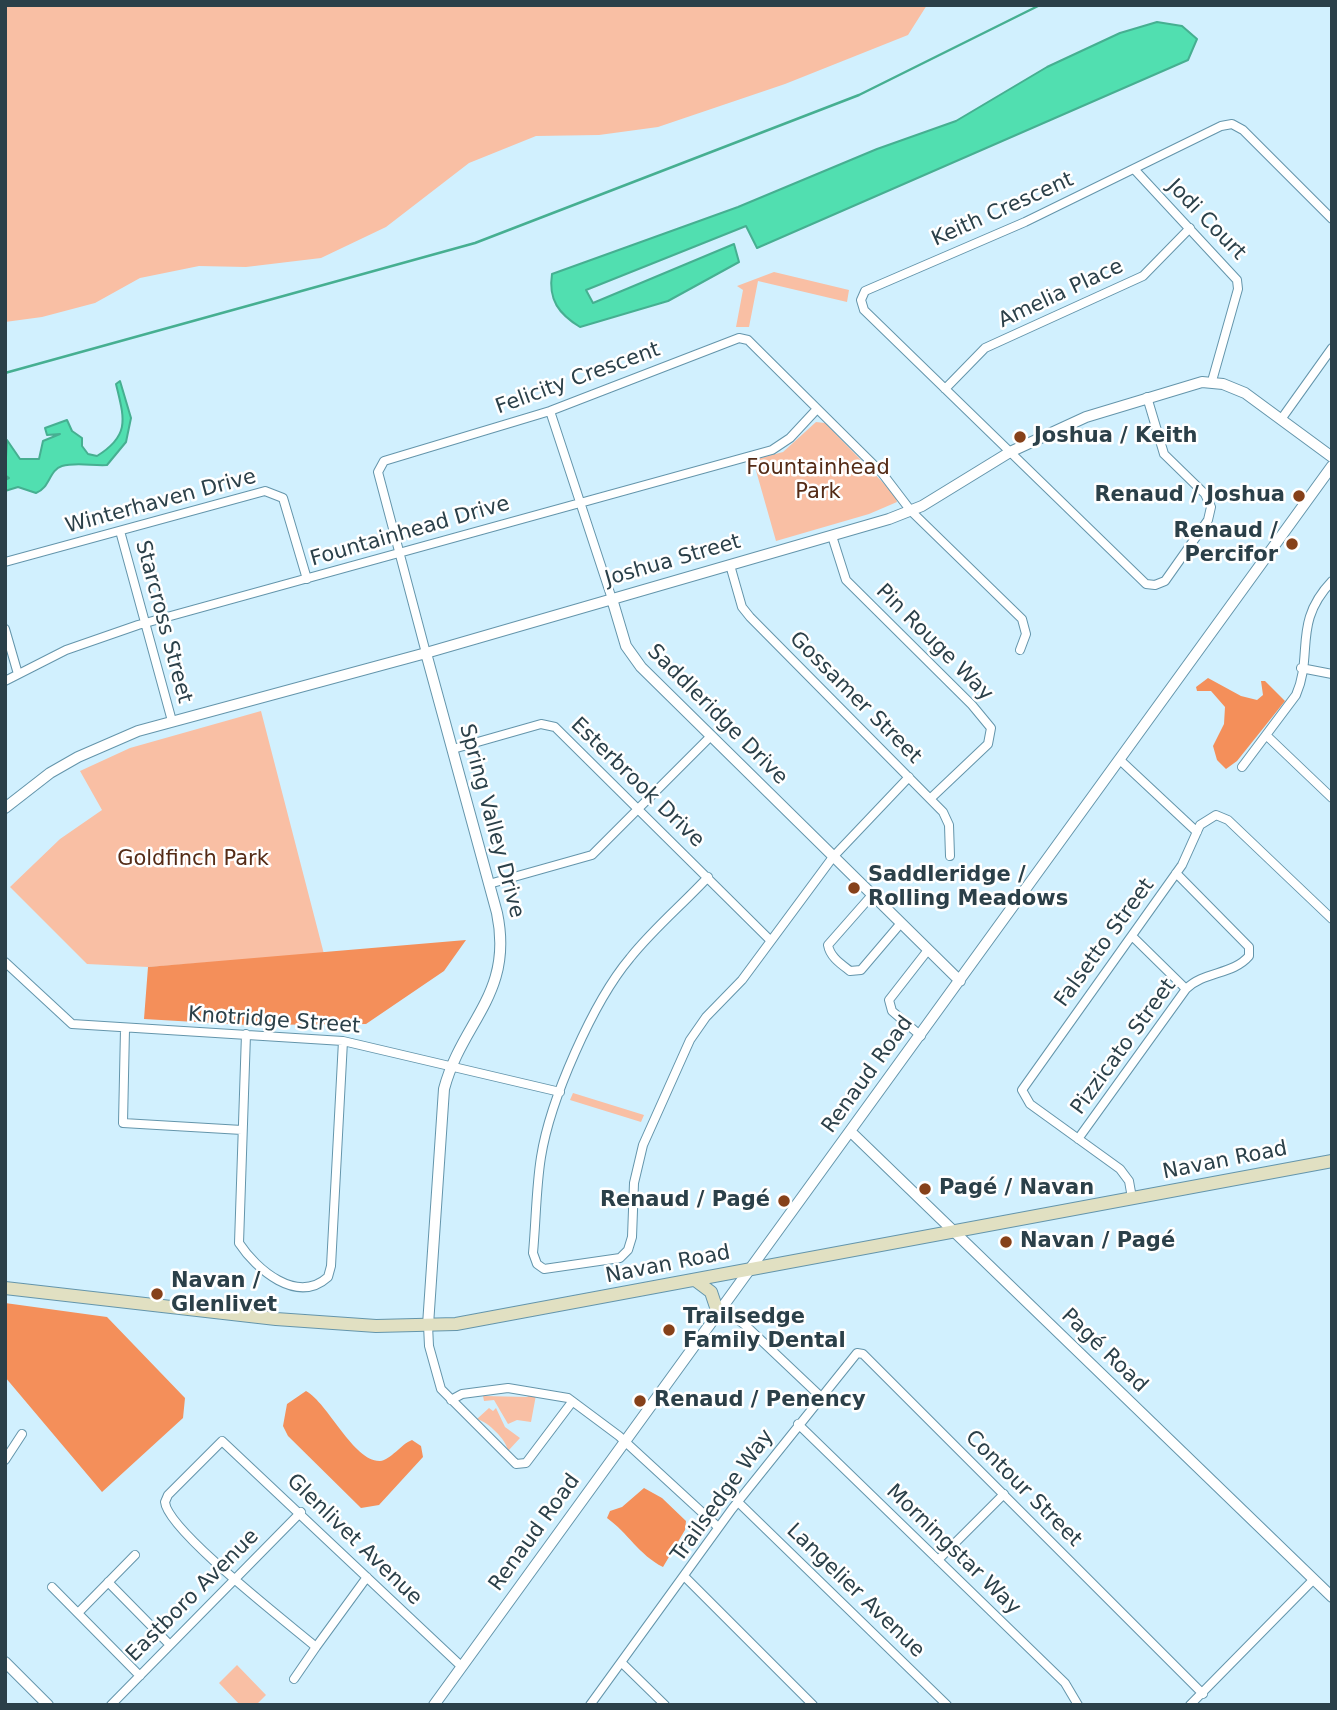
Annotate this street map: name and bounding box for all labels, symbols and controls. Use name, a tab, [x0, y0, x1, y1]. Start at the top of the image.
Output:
street label: Keith Crescent	[928, 167, 1078, 253]
street label: Jodi Court	[1161, 174, 1251, 266]
street label: Amelia Place	[995, 254, 1127, 334]
street label: Felicity Crescent	[492, 338, 664, 420]
place label: Joshua / Keith	[1034, 424, 1197, 450]
marker: Joshua / Keith	[1012, 429, 1028, 445]
park label: Fountainhead Park	[746, 456, 890, 506]
street label: Winterhaven Drive	[63, 464, 259, 540]
place label: Renaud / Joshua	[1094, 483, 1285, 509]
marker: Renaud / Joshua	[1291, 488, 1307, 504]
street label: Fountainhead Drive	[307, 491, 513, 573]
place label: Renaud / Percifor	[1174, 519, 1278, 569]
street label: Joshua Street	[602, 530, 744, 592]
marker: Renaud / Percifor	[1284, 536, 1300, 552]
street label: Starcross Street	[129, 538, 197, 706]
street label: Pin Rouge Way	[870, 579, 998, 707]
street label: Gossamer Street	[784, 627, 926, 769]
street label: Saddleridge Drive	[642, 640, 792, 790]
street label: Esterbrook Drive	[565, 713, 709, 853]
street label: Spring Valley Drive	[453, 721, 529, 921]
park label: Goldfinch Park	[117, 847, 269, 873]
place label: Saddleridge / Rolling Meadows	[868, 863, 1068, 913]
street label: Falsetto Street	[1050, 874, 1160, 1012]
marker: Saddleridge / Rolling Meadows	[846, 880, 862, 896]
street label: Pizzicato Street	[1066, 974, 1182, 1120]
street label: Knotridge Street	[187, 1002, 361, 1040]
street label: Renaud Road	[817, 1011, 919, 1139]
street label: Navan Road	[1160, 1137, 1290, 1185]
place label: Pagé / Navan	[939, 1176, 1094, 1202]
marker: Pagé / Navan	[917, 1181, 933, 1197]
place label: Renaud / Pagé	[600, 1188, 770, 1214]
marker: Renaud / Pagé	[776, 1193, 792, 1209]
place label: Navan / Pagé	[1020, 1229, 1175, 1255]
marker: Navan / Pagé	[998, 1234, 1014, 1250]
street label: Navan Road	[603, 1241, 733, 1289]
place label: Navan / Glenlivet	[171, 1269, 277, 1319]
marker: Navan / Glenlivet	[149, 1286, 165, 1302]
street label: Pagé Road	[1056, 1304, 1152, 1398]
place label: Trailsedge Family Dental	[683, 1305, 846, 1355]
marker: Trailsedge Family Dental	[661, 1322, 677, 1338]
place label: Renaud / Penency	[654, 1388, 866, 1414]
marker: Renaud / Penency	[632, 1393, 648, 1409]
street label: Trailsedge Way	[666, 1425, 780, 1567]
street label: Contour Street	[960, 1426, 1086, 1552]
street label: Glenlivet Avenue	[281, 1469, 427, 1611]
street label: Renaud Road	[484, 1469, 586, 1597]
street label: Morningstar Way	[881, 1479, 1025, 1621]
street label: Langelier Avenue	[781, 1519, 929, 1663]
street label: Eastboro Avenue	[121, 1524, 265, 1668]

